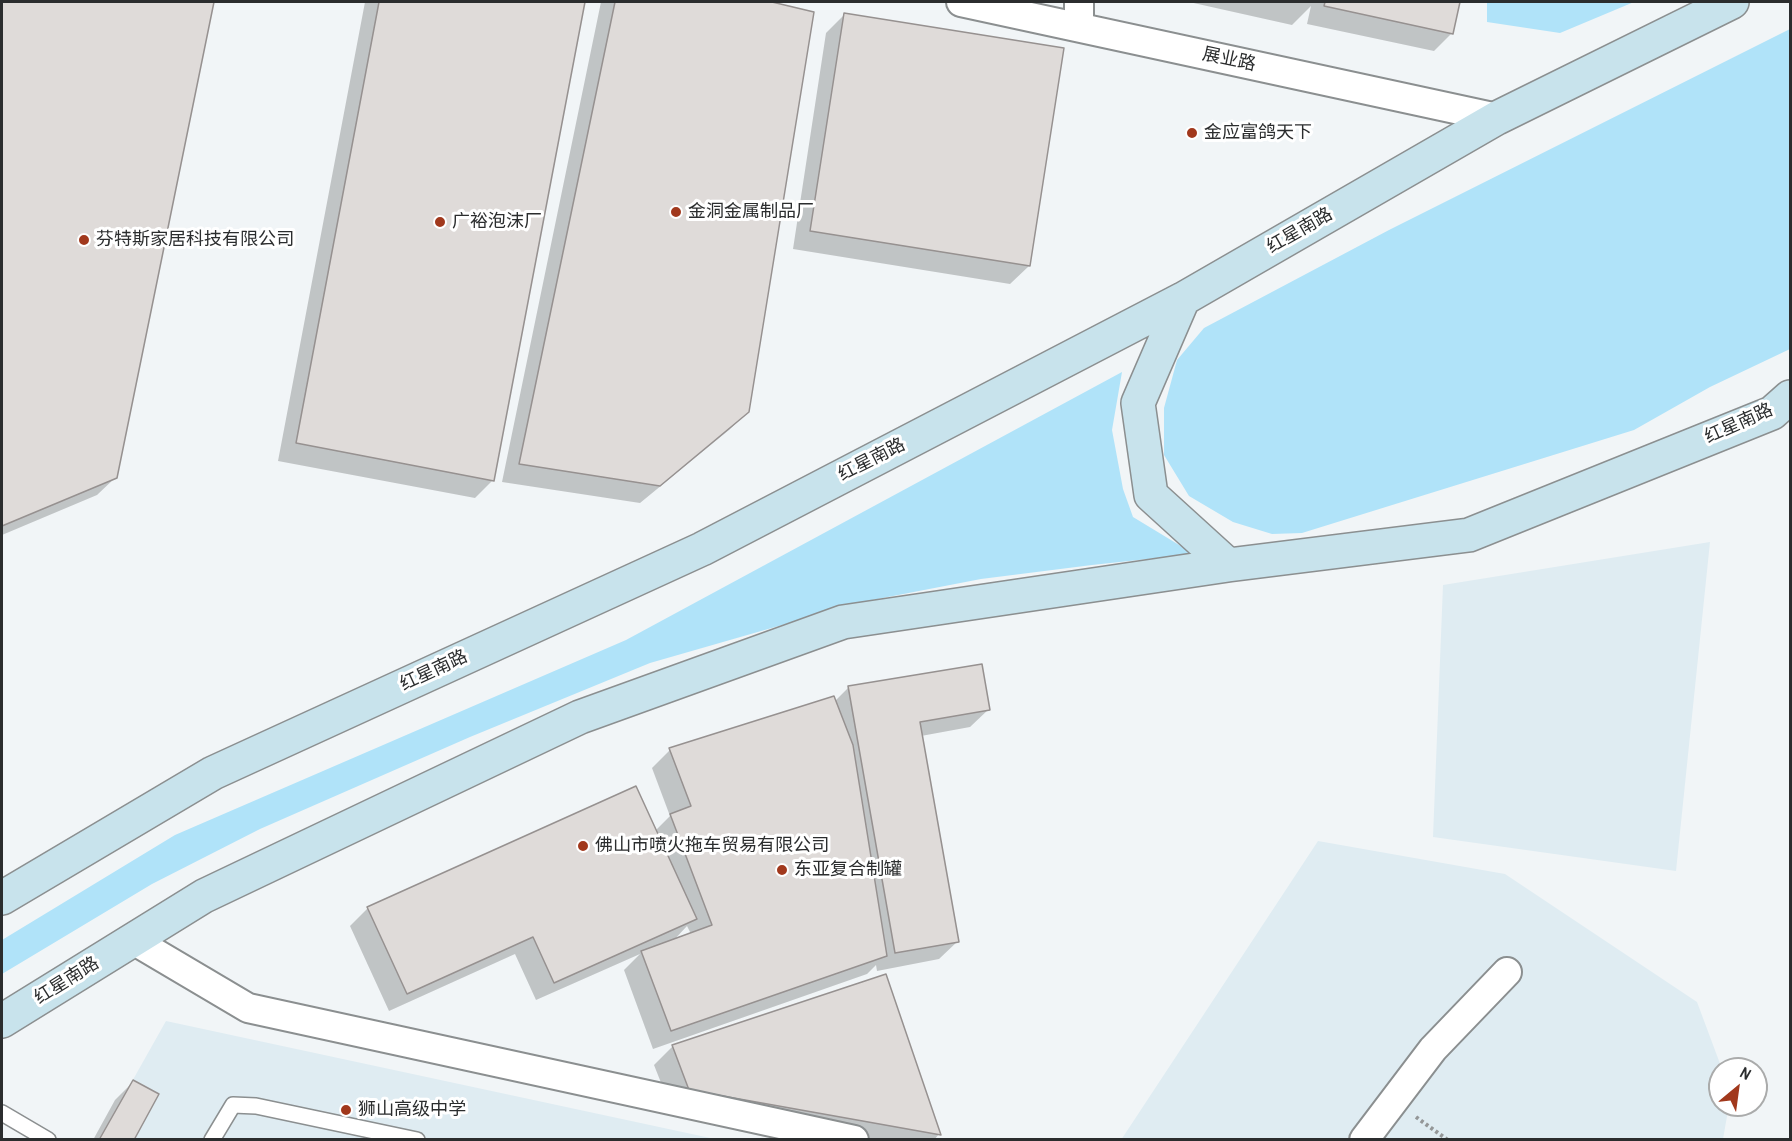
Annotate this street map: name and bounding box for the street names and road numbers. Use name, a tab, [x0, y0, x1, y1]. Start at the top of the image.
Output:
street label: 展业路	[1200, 44, 1258, 76]
street label: 红星南路	[1263, 204, 1337, 258]
street label: 红星南路	[1702, 399, 1776, 449]
street label: 红星南路	[835, 434, 909, 486]
street label: 红星南路	[397, 646, 471, 696]
street label: 红星南路	[31, 953, 103, 1009]

